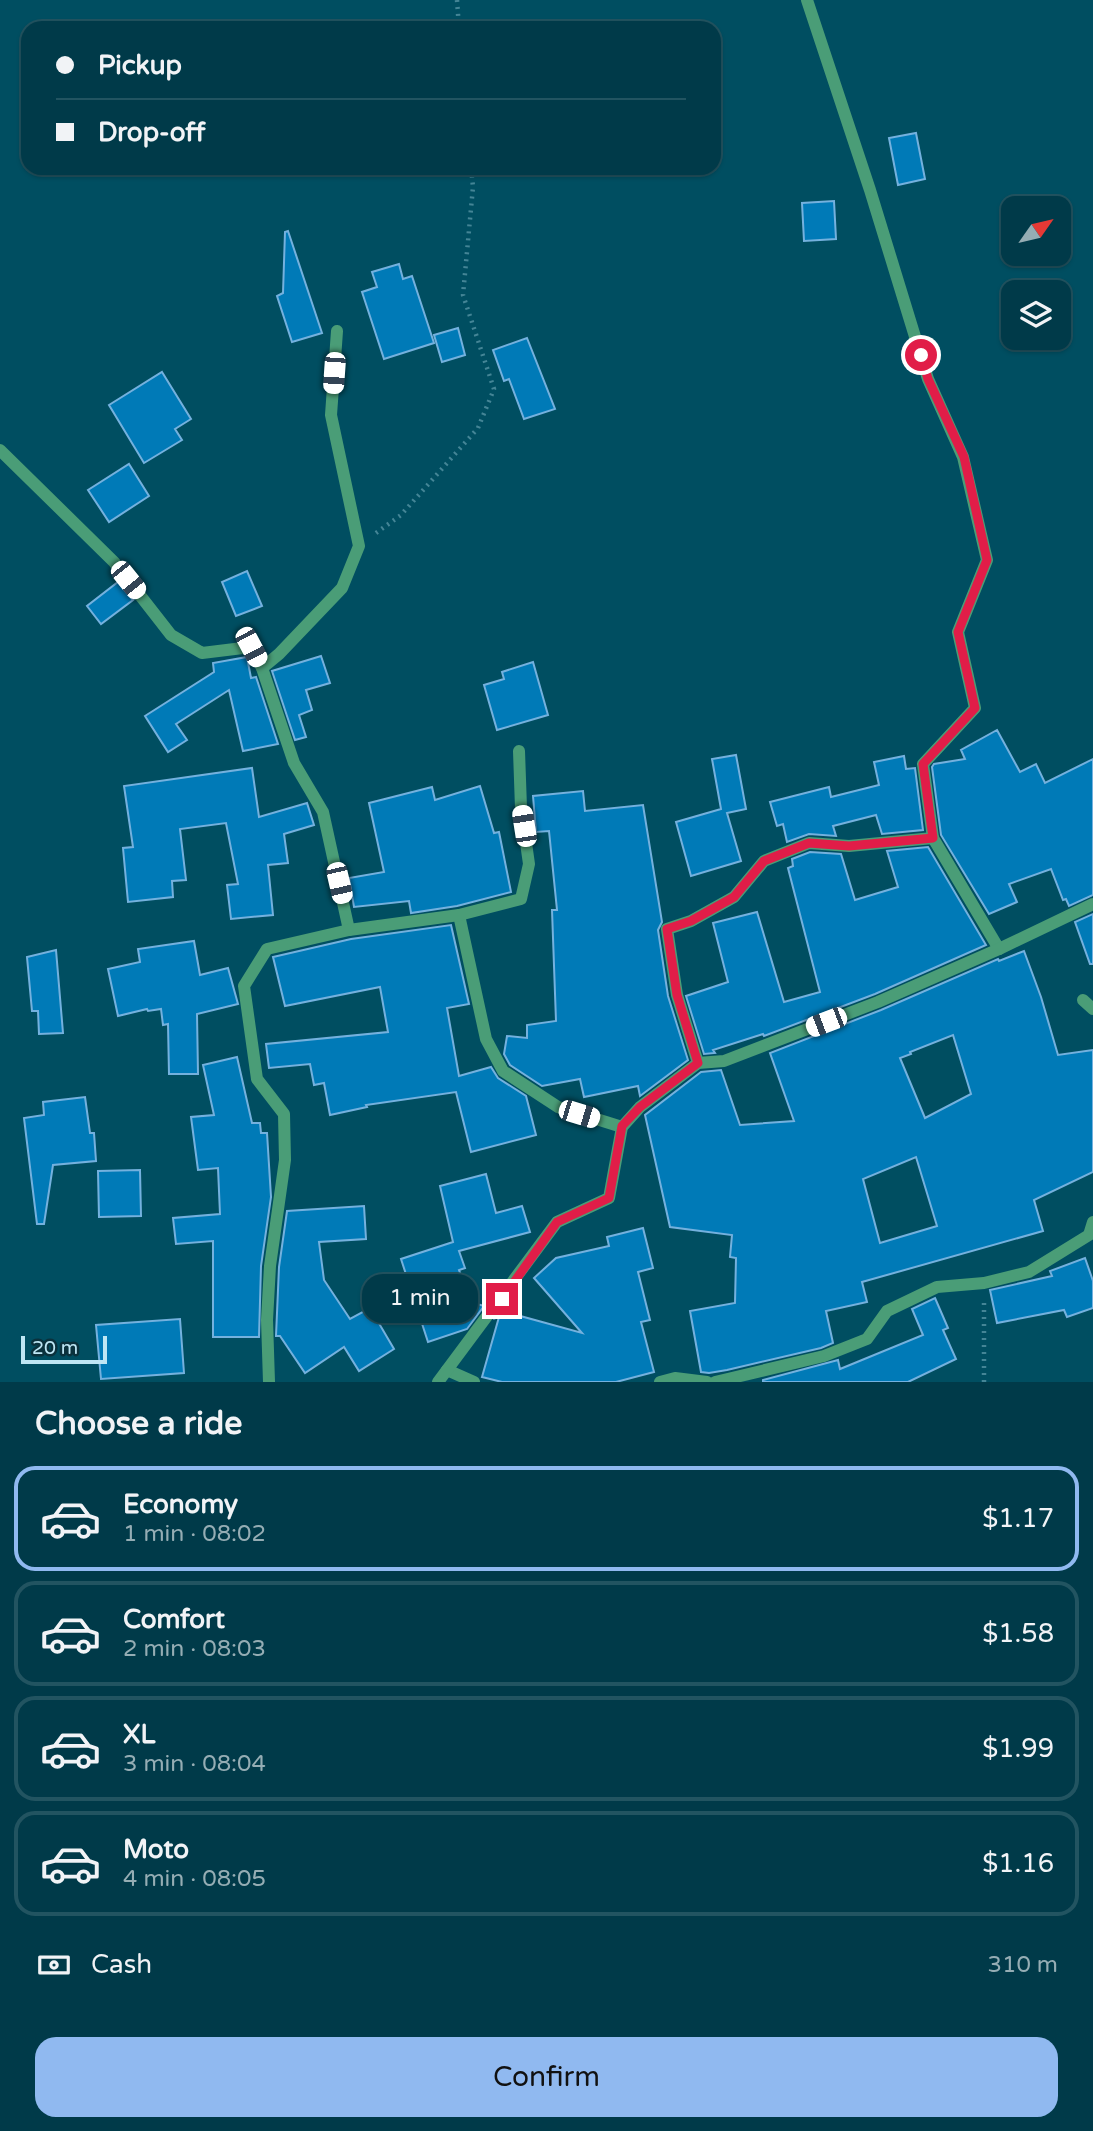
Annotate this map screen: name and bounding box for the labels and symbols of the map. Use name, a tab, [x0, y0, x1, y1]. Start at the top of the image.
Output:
north arrow	[1001, 196, 1071, 266]
route start	[905, 339, 937, 371]
car	[323, 351, 346, 395]
car	[107, 557, 150, 603]
car	[232, 624, 271, 670]
car	[511, 804, 538, 848]
car	[325, 860, 354, 906]
car	[803, 1005, 850, 1039]
car	[556, 1098, 603, 1130]
callout: 1 min	[362, 1274, 477, 1324]
route end	[486, 1283, 518, 1315]
scale bar	[21, 1333, 107, 1365]

